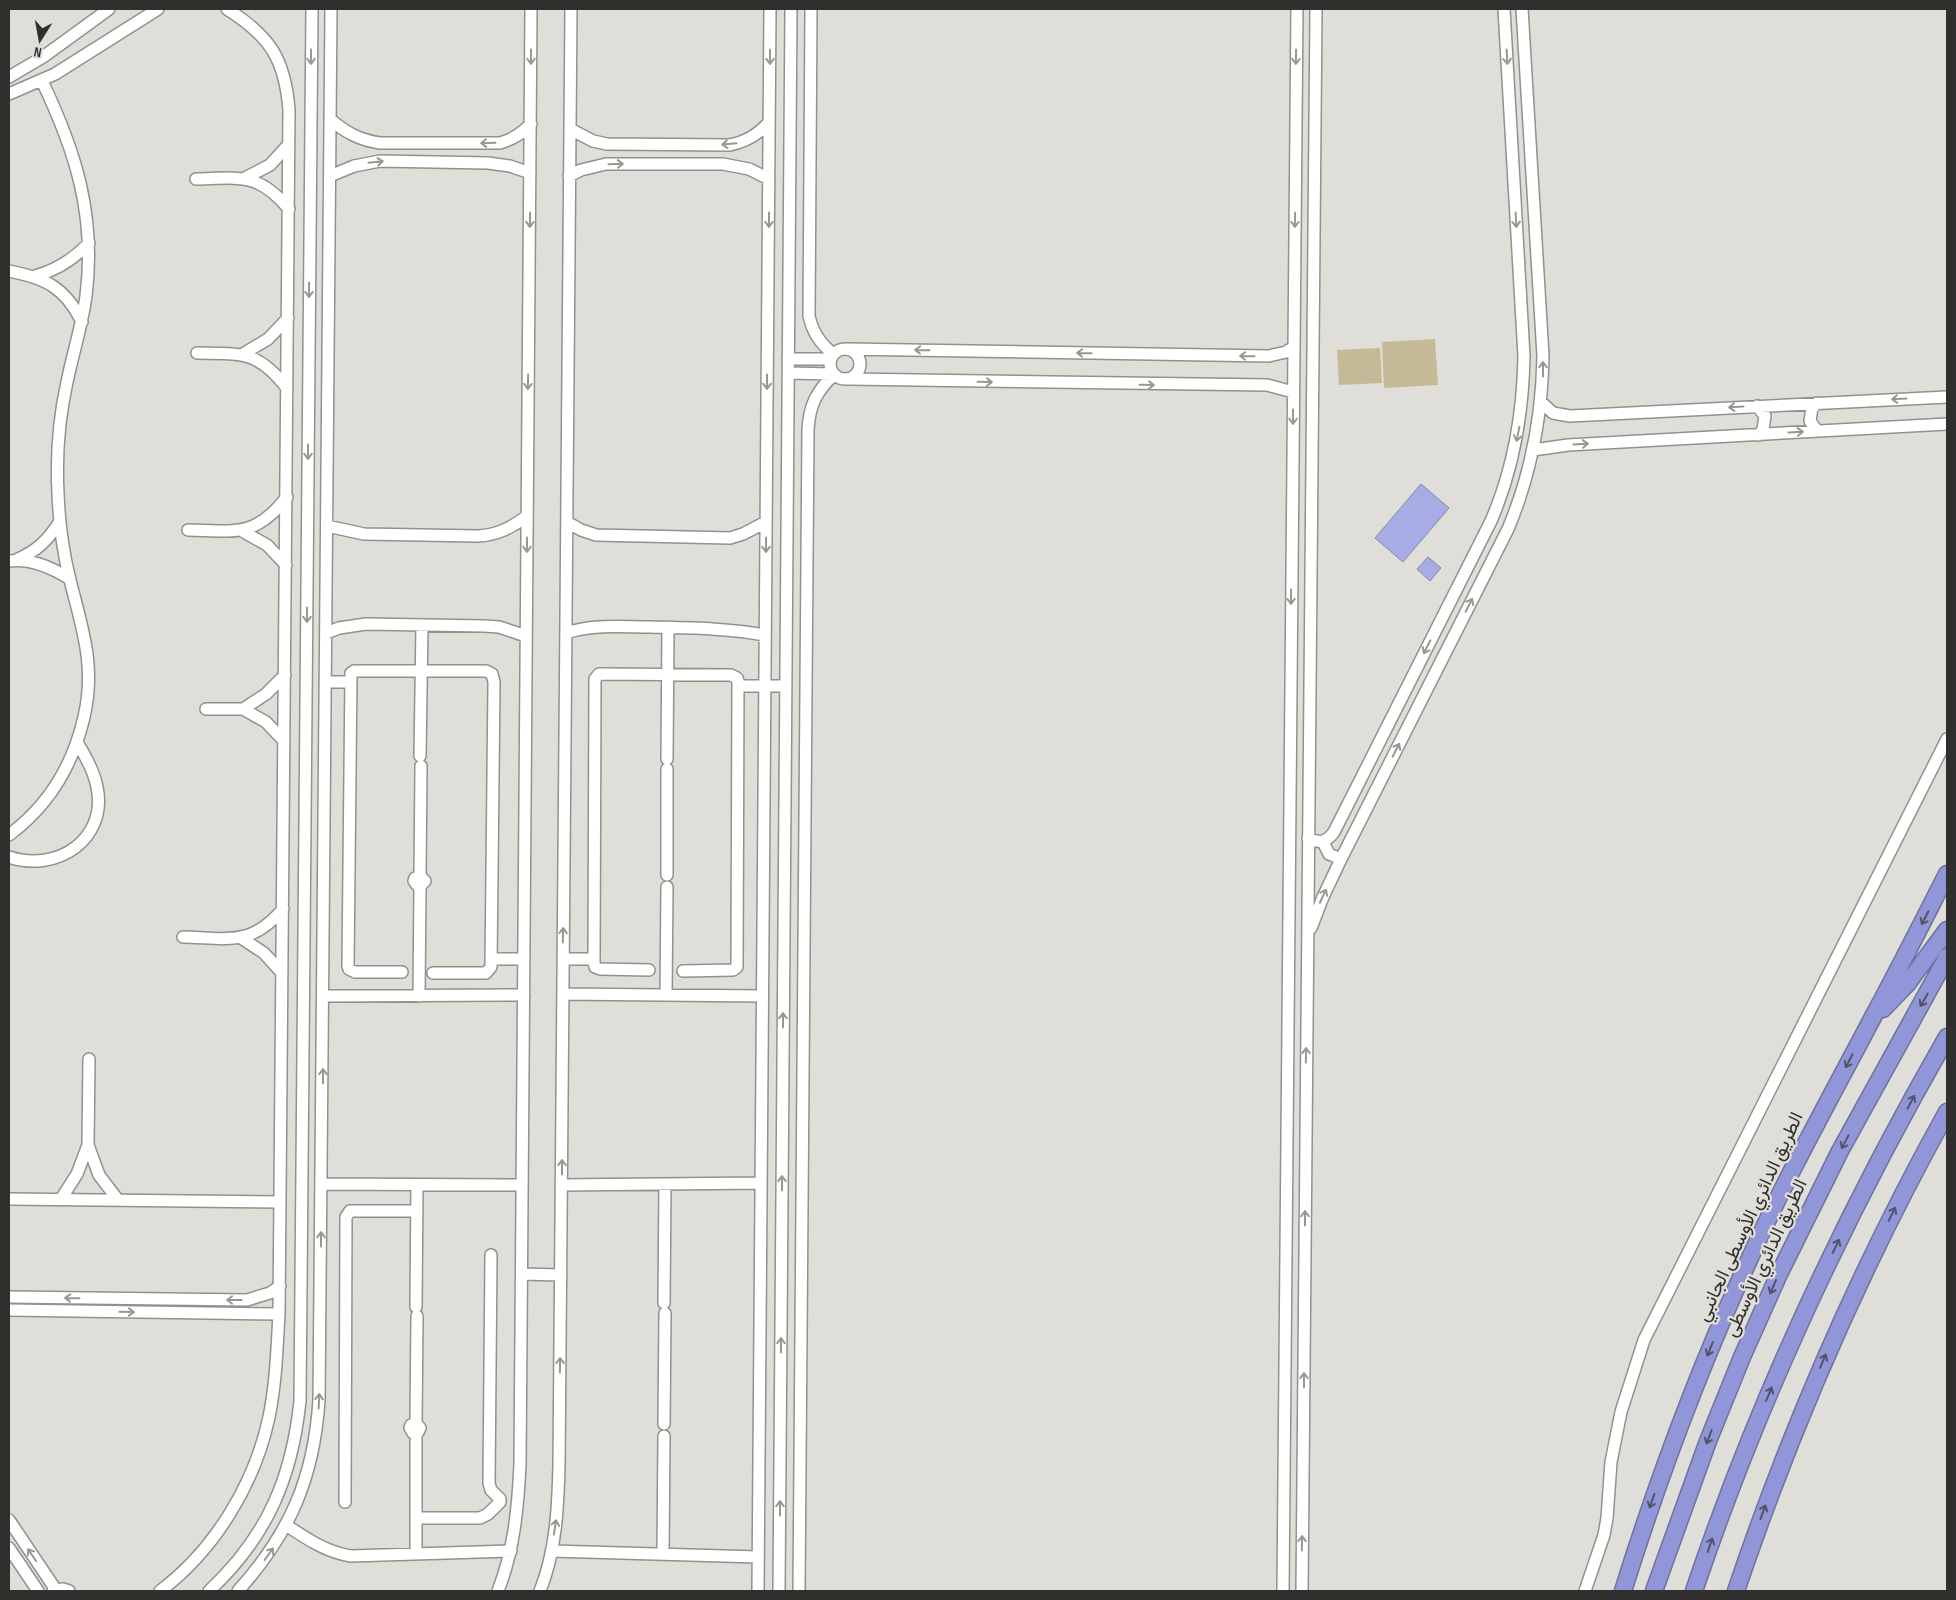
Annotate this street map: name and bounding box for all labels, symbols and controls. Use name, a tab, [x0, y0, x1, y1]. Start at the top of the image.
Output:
north arrow	[15, 15, 65, 65]
text: N	[32, 43, 43, 61]
one-way arrow	[306, 49, 316, 65]
one-way arrow	[526, 49, 536, 65]
one-way arrow	[765, 49, 775, 65]
one-way arrow	[1291, 49, 1301, 65]
one-way arrow	[1502, 49, 1511, 65]
one-way arrow	[480, 139, 496, 148]
one-way arrow	[721, 140, 737, 149]
one-way arrow	[368, 157, 384, 167]
one-way arrow	[608, 159, 624, 168]
one-way arrow	[1512, 211, 1521, 227]
one-way arrow	[525, 212, 535, 228]
one-way arrow	[764, 212, 773, 228]
one-way arrow	[1290, 212, 1300, 228]
one-way arrow	[305, 282, 314, 298]
one-way arrow	[914, 345, 930, 355]
one-way arrow	[1077, 348, 1093, 358]
one-way arrow	[1239, 351, 1256, 361]
one-way arrow	[1538, 362, 1548, 378]
one-way arrow	[524, 374, 533, 390]
one-way arrow	[762, 374, 772, 390]
one-way arrow	[976, 377, 993, 387]
one-way arrow	[1139, 380, 1155, 389]
one-way arrow	[1891, 394, 1907, 404]
one-way arrow	[1729, 403, 1745, 412]
one-way arrow	[1288, 409, 1298, 425]
one-way arrow	[1512, 426, 1522, 442]
one-way arrow	[1788, 428, 1804, 437]
one-way arrow	[1573, 439, 1589, 448]
one-way arrow	[303, 444, 313, 460]
one-way arrow	[522, 536, 532, 553]
one-way arrow	[761, 536, 771, 553]
one-way arrow	[1286, 589, 1296, 605]
one-way arrow	[1464, 598, 1474, 613]
one-way arrow	[302, 606, 312, 623]
one-way arrow	[1422, 639, 1432, 654]
one-way arrow	[1391, 743, 1401, 758]
one-way arrow	[1319, 889, 1329, 904]
one-way arrow	[1920, 910, 1929, 925]
one-way arrow	[558, 927, 568, 943]
one-way arrow	[1918, 992, 1928, 1006]
one-way arrow	[778, 1012, 788, 1028]
one-way arrow	[1301, 1047, 1311, 1064]
one-way arrow	[1844, 1054, 1854, 1069]
one-way arrow	[318, 1069, 328, 1085]
one-way arrow	[1907, 1095, 1917, 1109]
street label: الطريق الدائري الأوسطى الجانبي	[1691, 1109, 1809, 1325]
one-way arrow	[1840, 1134, 1849, 1149]
one-way arrow	[557, 1159, 566, 1175]
one-way arrow	[777, 1175, 787, 1191]
street label: الطريق الدائري الأوسطى	[1719, 1176, 1813, 1340]
one-way arrow	[1888, 1207, 1897, 1222]
one-way arrow	[1300, 1210, 1310, 1226]
one-way arrow	[316, 1231, 326, 1248]
one-way arrow	[1832, 1239, 1842, 1254]
one-way arrow	[1767, 1279, 1777, 1294]
one-way arrow	[64, 1293, 80, 1303]
one-way arrow	[226, 1295, 242, 1305]
one-way arrow	[119, 1307, 135, 1317]
one-way arrow	[776, 1337, 786, 1354]
one-way arrow	[1704, 1341, 1714, 1356]
one-way arrow	[1819, 1354, 1829, 1369]
one-way arrow	[555, 1357, 565, 1373]
one-way arrow	[1299, 1372, 1309, 1388]
one-way arrow	[1765, 1387, 1775, 1402]
one-way arrow	[314, 1394, 323, 1410]
one-way arrow	[1704, 1429, 1714, 1444]
one-way arrow	[1647, 1493, 1656, 1509]
one-way arrow	[775, 1500, 785, 1516]
one-way arrow	[1759, 1505, 1768, 1520]
one-way arrow	[551, 1519, 561, 1535]
one-way arrow	[1297, 1535, 1307, 1551]
one-way arrow	[1706, 1537, 1716, 1553]
one-way arrow	[264, 1547, 274, 1561]
one-way arrow	[27, 1548, 37, 1562]

